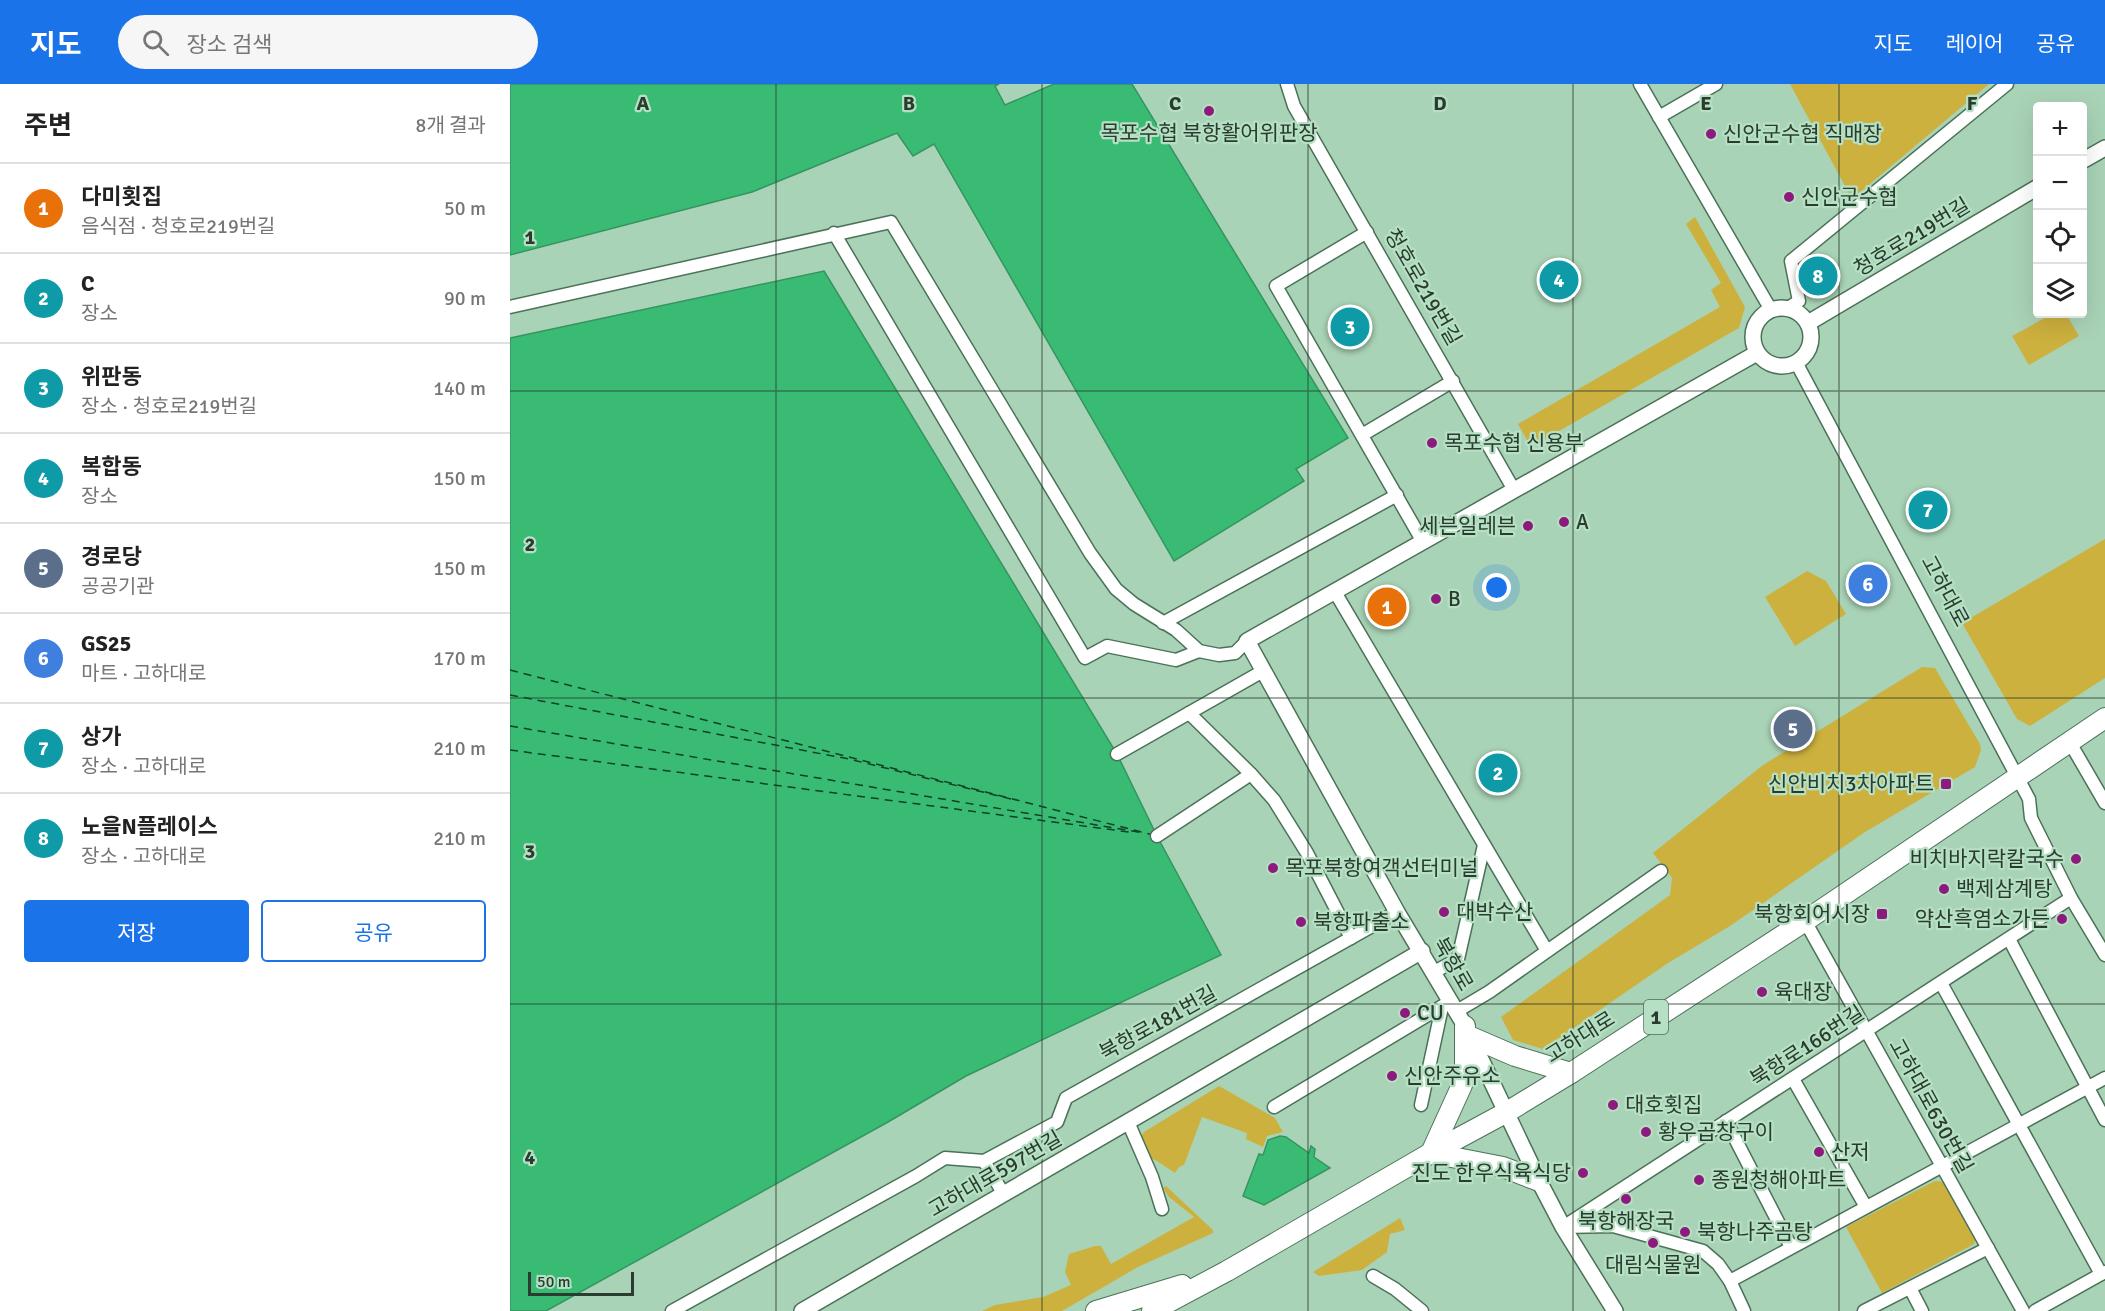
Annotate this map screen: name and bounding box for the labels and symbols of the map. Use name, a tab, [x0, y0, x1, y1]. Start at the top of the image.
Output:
text: A	[637, 91, 650, 116]
text: B	[903, 91, 915, 116]
text: C	[1169, 91, 1181, 116]
text: D	[1433, 91, 1447, 116]
text: E	[1700, 91, 1712, 116]
text: F	[1967, 91, 1978, 116]
marker: 목포수협 북항활어위판장	[1202, 104, 1216, 118]
place label: 목포수협 북항활어위판장	[1100, 120, 1318, 146]
place label: 신안군수협 직매장	[1723, 121, 1882, 147]
marker: 신안군수협 직매장	[1704, 127, 1718, 141]
place label: 신안군수협	[1801, 184, 1898, 210]
marker: 신안군수협	[1782, 190, 1796, 204]
street label: 청호로219번길	[1849, 192, 1975, 282]
street label: 청호로219번길	[1379, 224, 1467, 350]
text: 1	[525, 225, 536, 250]
pin: 8	[1798, 254, 1838, 298]
pin: 4	[1540, 258, 1578, 302]
pin: 3	[1330, 304, 1370, 350]
place label: 목포수협 신용부	[1444, 430, 1584, 456]
marker: 목포수협 신용부	[1425, 436, 1439, 450]
pin: 7	[1908, 488, 1948, 532]
place label: A	[1576, 509, 1589, 535]
place label: 세븐일레븐	[1419, 513, 1516, 539]
marker: A	[1557, 515, 1571, 529]
marker: 세븐일레븐	[1521, 519, 1535, 533]
text: 2	[525, 532, 535, 557]
street label: 고하대로	[1915, 551, 1975, 631]
pin: 6	[1848, 562, 1888, 606]
your location	[1482, 573, 1511, 602]
pin: 1	[1368, 584, 1406, 630]
place label: B	[1448, 586, 1461, 612]
marker: B	[1429, 592, 1443, 606]
pin: 5	[1774, 706, 1812, 752]
pin: 2	[1478, 750, 1518, 796]
place label: 신안비치3차아파트	[1768, 771, 1934, 797]
marker: 신안비치3차아파트	[1939, 777, 1953, 791]
text: 3	[525, 839, 535, 864]
place label: 비치바지락칼국수	[1909, 846, 2064, 872]
marker: 비치바지락칼국수	[2069, 852, 2083, 866]
place label: 목포북항여객선터미널	[1285, 855, 1478, 881]
marker: 목포북항여객선터미널	[1266, 861, 1280, 875]
place label: 백제삼계탕	[1956, 876, 2053, 902]
marker: 백제삼계탕	[1937, 882, 1951, 896]
place label: 대박수산	[1456, 899, 1533, 925]
place label: 북항회어시장	[1754, 901, 1870, 927]
marker: 대박수산	[1437, 905, 1451, 919]
place label: 약산흑염소가든	[1915, 906, 2050, 932]
marker: 북항회어시장	[1875, 907, 1889, 921]
place label: 북항파출소	[1313, 909, 1410, 935]
marker: 약산흑염소가든	[2055, 912, 2069, 926]
marker: 북항파출소	[1294, 915, 1308, 929]
street label: 북항로	[1427, 932, 1479, 996]
place label: 육대장	[1774, 979, 1832, 1005]
street label: 북항로181번길	[1095, 980, 1221, 1066]
marker: 육대장	[1755, 985, 1769, 999]
place label: CU	[1417, 1000, 1444, 1026]
road number: 1	[1644, 1000, 1668, 1034]
street label: 북항로166번길	[1745, 1000, 1869, 1092]
street label: 고하대로	[1540, 1005, 1620, 1069]
marker: CU	[1398, 1006, 1412, 1020]
street label: 고하대로630번길	[1883, 1034, 1979, 1178]
place label: 신안주유소	[1404, 1063, 1501, 1089]
marker: 신안주유소	[1385, 1069, 1399, 1083]
place label: 대호횟집	[1625, 1092, 1702, 1118]
marker: 대호횟집	[1606, 1098, 1620, 1112]
place label: 황우곱창구이	[1658, 1119, 1774, 1145]
street label: 고하대로597번길	[924, 1125, 1066, 1223]
marker: 황우곱창구이	[1639, 1125, 1653, 1139]
place label: 산저	[1831, 1139, 1870, 1165]
text: 4	[525, 1145, 536, 1170]
marker: 산저	[1812, 1145, 1826, 1159]
place label: 진도 한우식육식당	[1412, 1160, 1571, 1186]
marker: 진도 한우식육식당	[1576, 1166, 1590, 1180]
place label: 종원청해아파트	[1711, 1167, 1846, 1193]
marker: 종원청해아파트	[1692, 1173, 1706, 1187]
marker: 북항해장국	[1619, 1192, 1633, 1206]
place label: 북항해장국	[1578, 1208, 1674, 1234]
place label: 북항나주곰탕	[1697, 1219, 1813, 1245]
marker: 북항나주곰탕	[1678, 1225, 1692, 1239]
marker: 대림식물원	[1646, 1236, 1660, 1250]
place label: 대림식물원	[1605, 1252, 1701, 1278]
scale bar	[528, 1269, 634, 1296]

